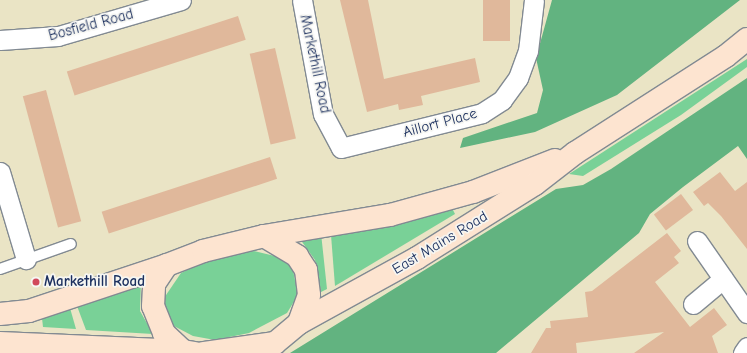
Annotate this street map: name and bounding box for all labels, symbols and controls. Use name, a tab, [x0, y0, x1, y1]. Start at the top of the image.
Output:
street label: Bosfield Road	[47, 5, 135, 45]
street label: Markethill Road	[296, 13, 334, 115]
street label: Aillort Place	[401, 104, 479, 142]
street label: East Mains Road	[389, 207, 491, 279]
place label: Markethill Road	[44, 273, 145, 291]
marker: Markethill Road	[31, 277, 41, 287]

